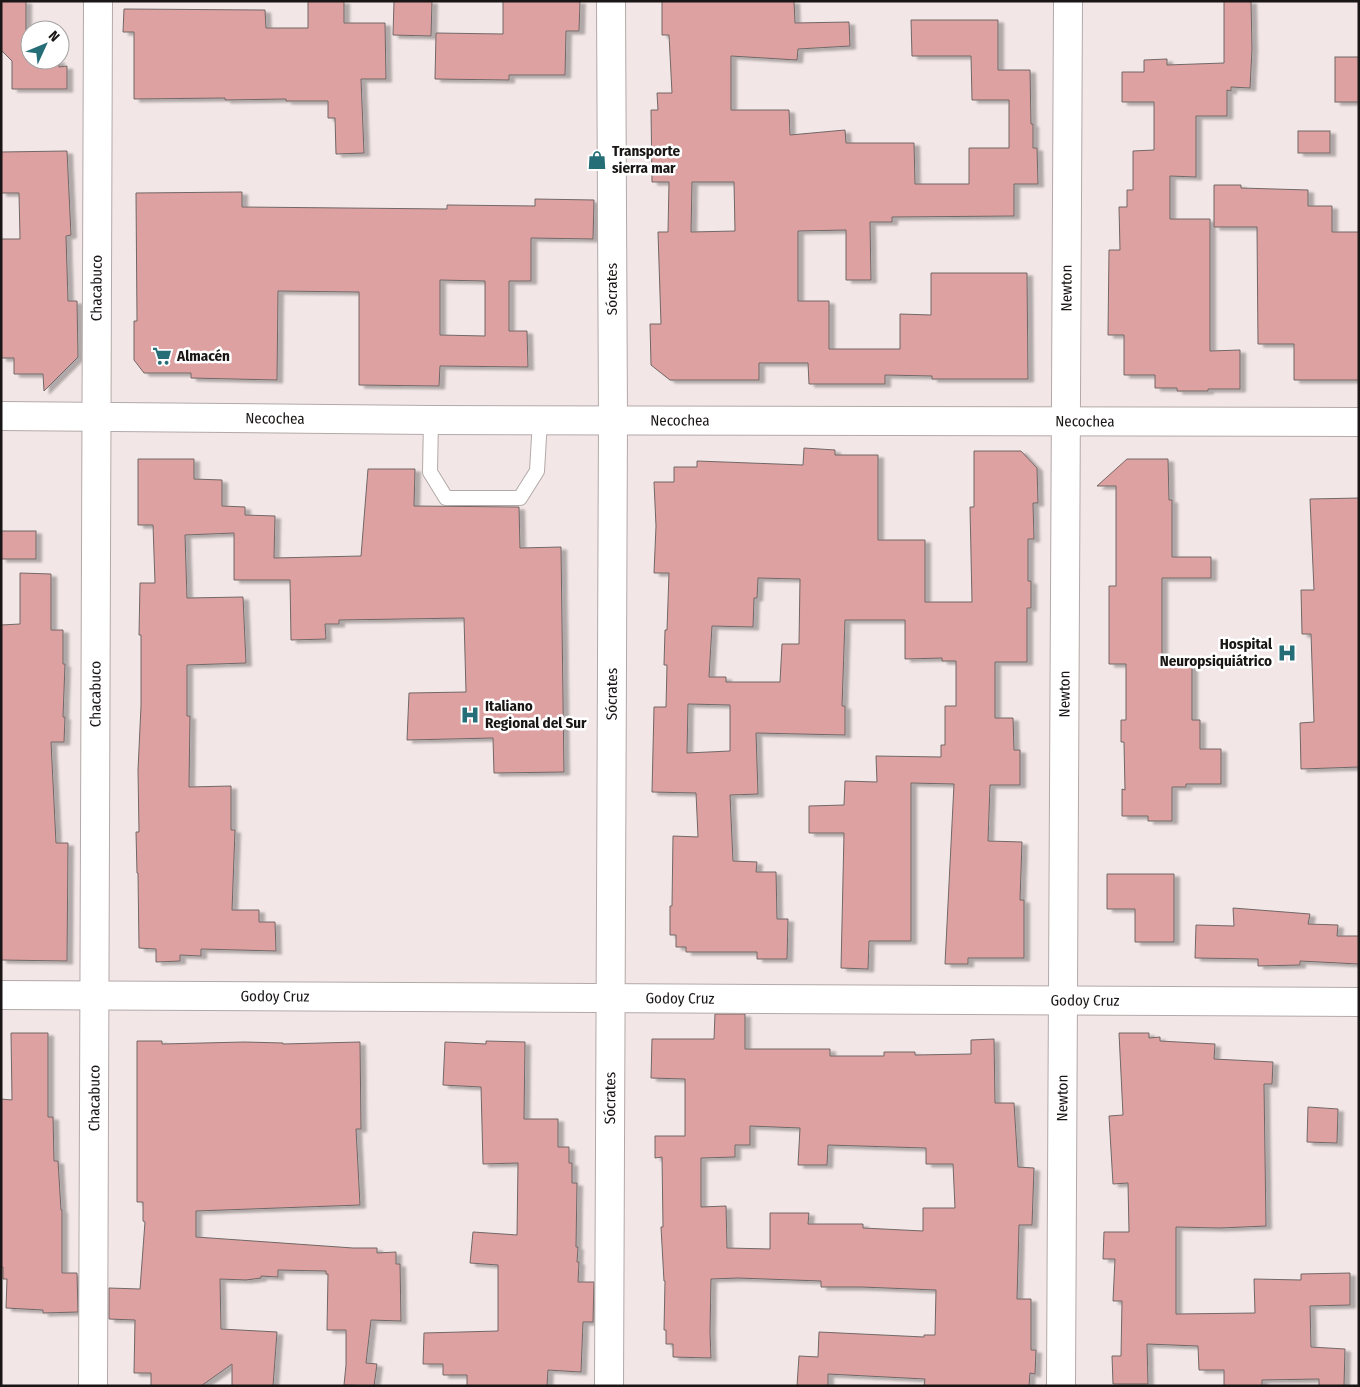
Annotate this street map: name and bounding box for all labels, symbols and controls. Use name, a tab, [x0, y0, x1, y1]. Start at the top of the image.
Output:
north arrow	[20, 20, 70, 70]
text: N	[45, 27, 63, 45]
place label: Transporte sierra mar	[612, 142, 680, 177]
shop icon: Transporte sierra mar	[586, 149, 608, 171]
street label: Chacabuco	[87, 255, 106, 321]
street label: Sócrates	[603, 263, 621, 315]
street label: Newton	[1057, 265, 1076, 311]
supermarket icon: Almacén	[151, 345, 173, 367]
place label: Almacén	[176, 347, 230, 365]
street label: Necochea	[245, 409, 305, 428]
street label: Necochea	[650, 411, 710, 430]
street label: Necochea	[1055, 412, 1115, 430]
place label: Hospital Neuropsiquiátrico	[1160, 635, 1273, 670]
hospital icon: Hospital Neuropsiquiátrico	[1276, 642, 1298, 664]
street label: Chacabuco	[86, 661, 105, 727]
street label: Sócrates	[603, 668, 621, 720]
street label: Newton	[1055, 671, 1074, 717]
place label: Italiano Regional del Sur	[485, 697, 587, 732]
hospital icon: Italiano Regional del Sur	[459, 704, 481, 726]
street label: Godoy Cruz	[240, 987, 310, 1006]
street label: Godoy Cruz	[645, 989, 715, 1008]
street label: Godoy Cruz	[1050, 991, 1120, 1010]
street label: Chacabuco	[85, 1065, 104, 1131]
street label: Sócrates	[601, 1072, 619, 1124]
street label: Newton	[1053, 1075, 1072, 1121]

